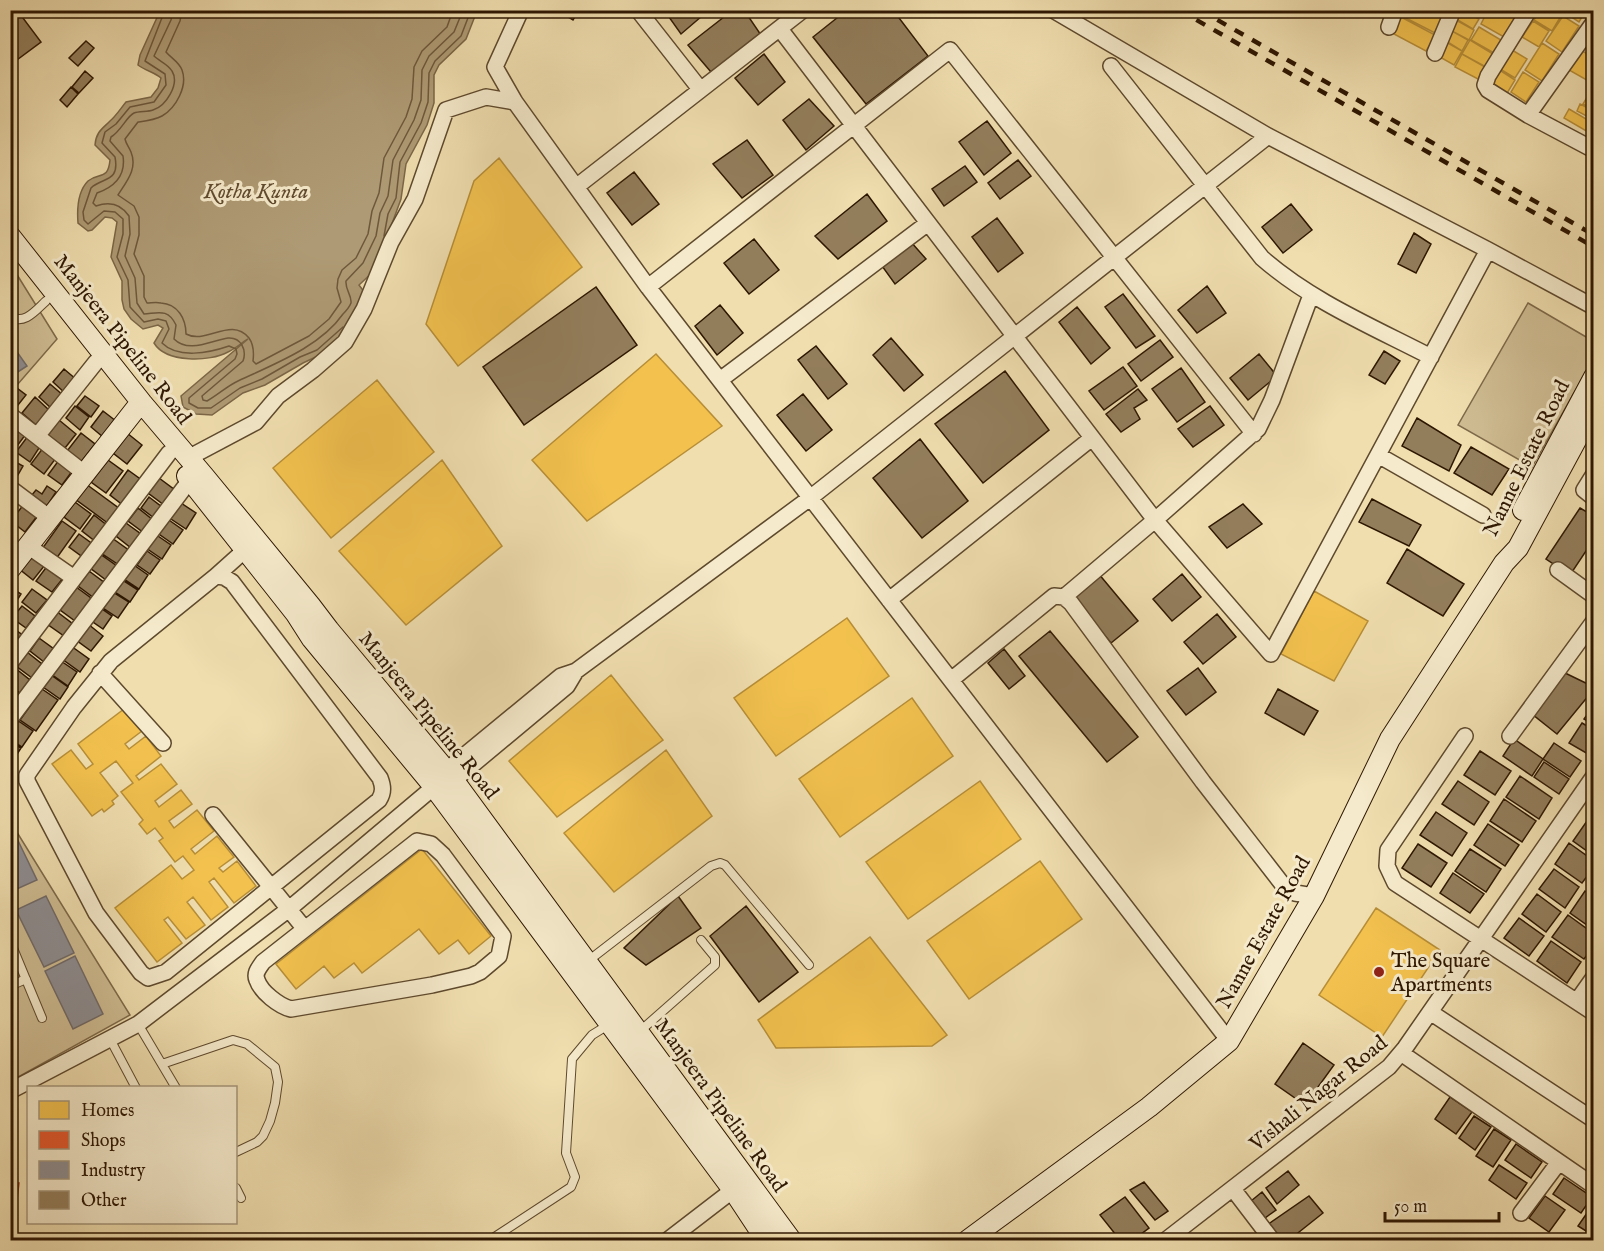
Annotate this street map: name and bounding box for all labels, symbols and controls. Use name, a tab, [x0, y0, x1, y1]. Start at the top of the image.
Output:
water label: Kotha Kunta	[203, 178, 308, 206]
street label: Manjeera Pipeline Road	[47, 249, 197, 431]
street label: Nanne Estate Road	[1478, 375, 1577, 541]
street label: Manjeera Pipeline Road	[352, 626, 504, 806]
street label: Nanne Estate Road	[1211, 851, 1318, 1014]
place label: The Square Apartments	[1390, 948, 1492, 999]
marker: The Square Apartments	[1372, 965, 1386, 979]
street label: Manjeera Pipeline Road	[648, 1014, 792, 1199]
street label: Vishali Nagar Road	[1244, 1030, 1394, 1159]
legend	[27, 1086, 237, 1224]
text: Homes	[81, 1100, 134, 1123]
text: Shops	[81, 1130, 126, 1153]
text: Industry	[81, 1160, 145, 1183]
scale bar	[1385, 1185, 1499, 1223]
text: Other	[81, 1190, 127, 1213]
text: 50 m	[1394, 1196, 1427, 1219]

